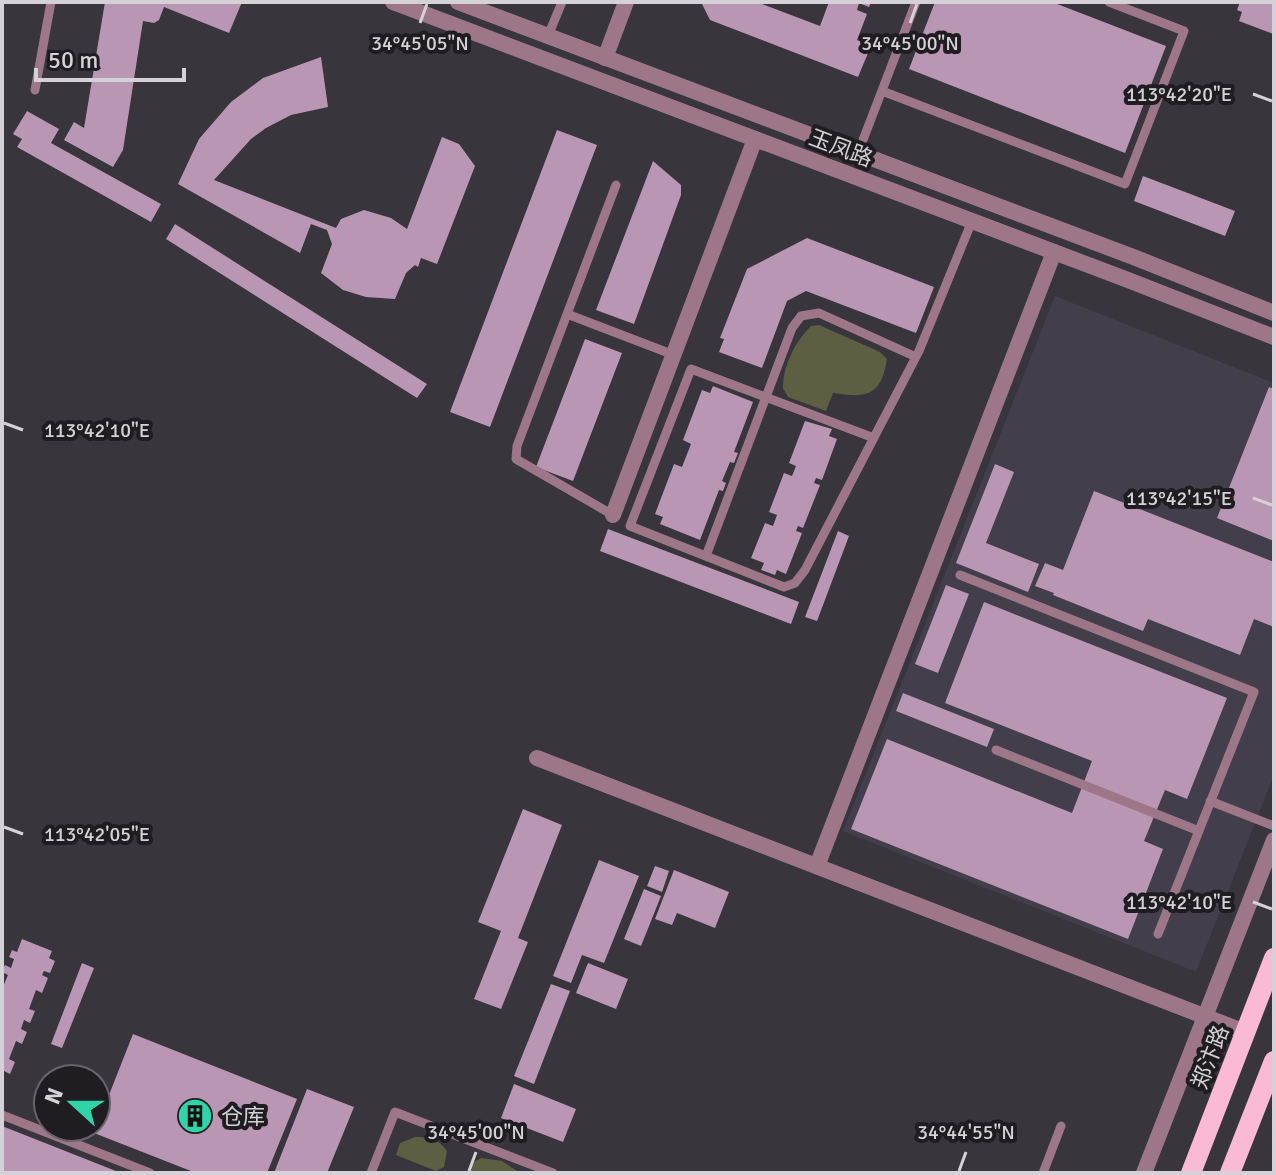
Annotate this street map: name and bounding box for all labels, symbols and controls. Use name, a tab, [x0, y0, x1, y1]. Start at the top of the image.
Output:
text: 34°45'05"N	[371, 31, 469, 56]
text: 34°45'00"N	[861, 31, 959, 56]
scale bar	[36, 32, 184, 82]
text: 50 m	[48, 45, 98, 75]
text: 113°42'20"E	[1126, 82, 1232, 107]
street label: 玉凤路	[805, 124, 877, 172]
text: 113°42'10"E	[44, 418, 150, 443]
text: 113°42'15"E	[1126, 486, 1232, 511]
text: 113°42'05"E	[44, 822, 150, 847]
text: 113°42'10"E	[1126, 890, 1232, 915]
street label: 郑汴路	[1186, 1021, 1234, 1093]
north arrow	[32, 1063, 112, 1143]
text: N	[38, 1084, 69, 1108]
building icon: 仓库	[176, 1097, 214, 1135]
place label: 仓库	[221, 1103, 265, 1130]
text: 34°45'00"N	[427, 1120, 525, 1145]
text: 34°44'55"N	[917, 1120, 1015, 1145]

